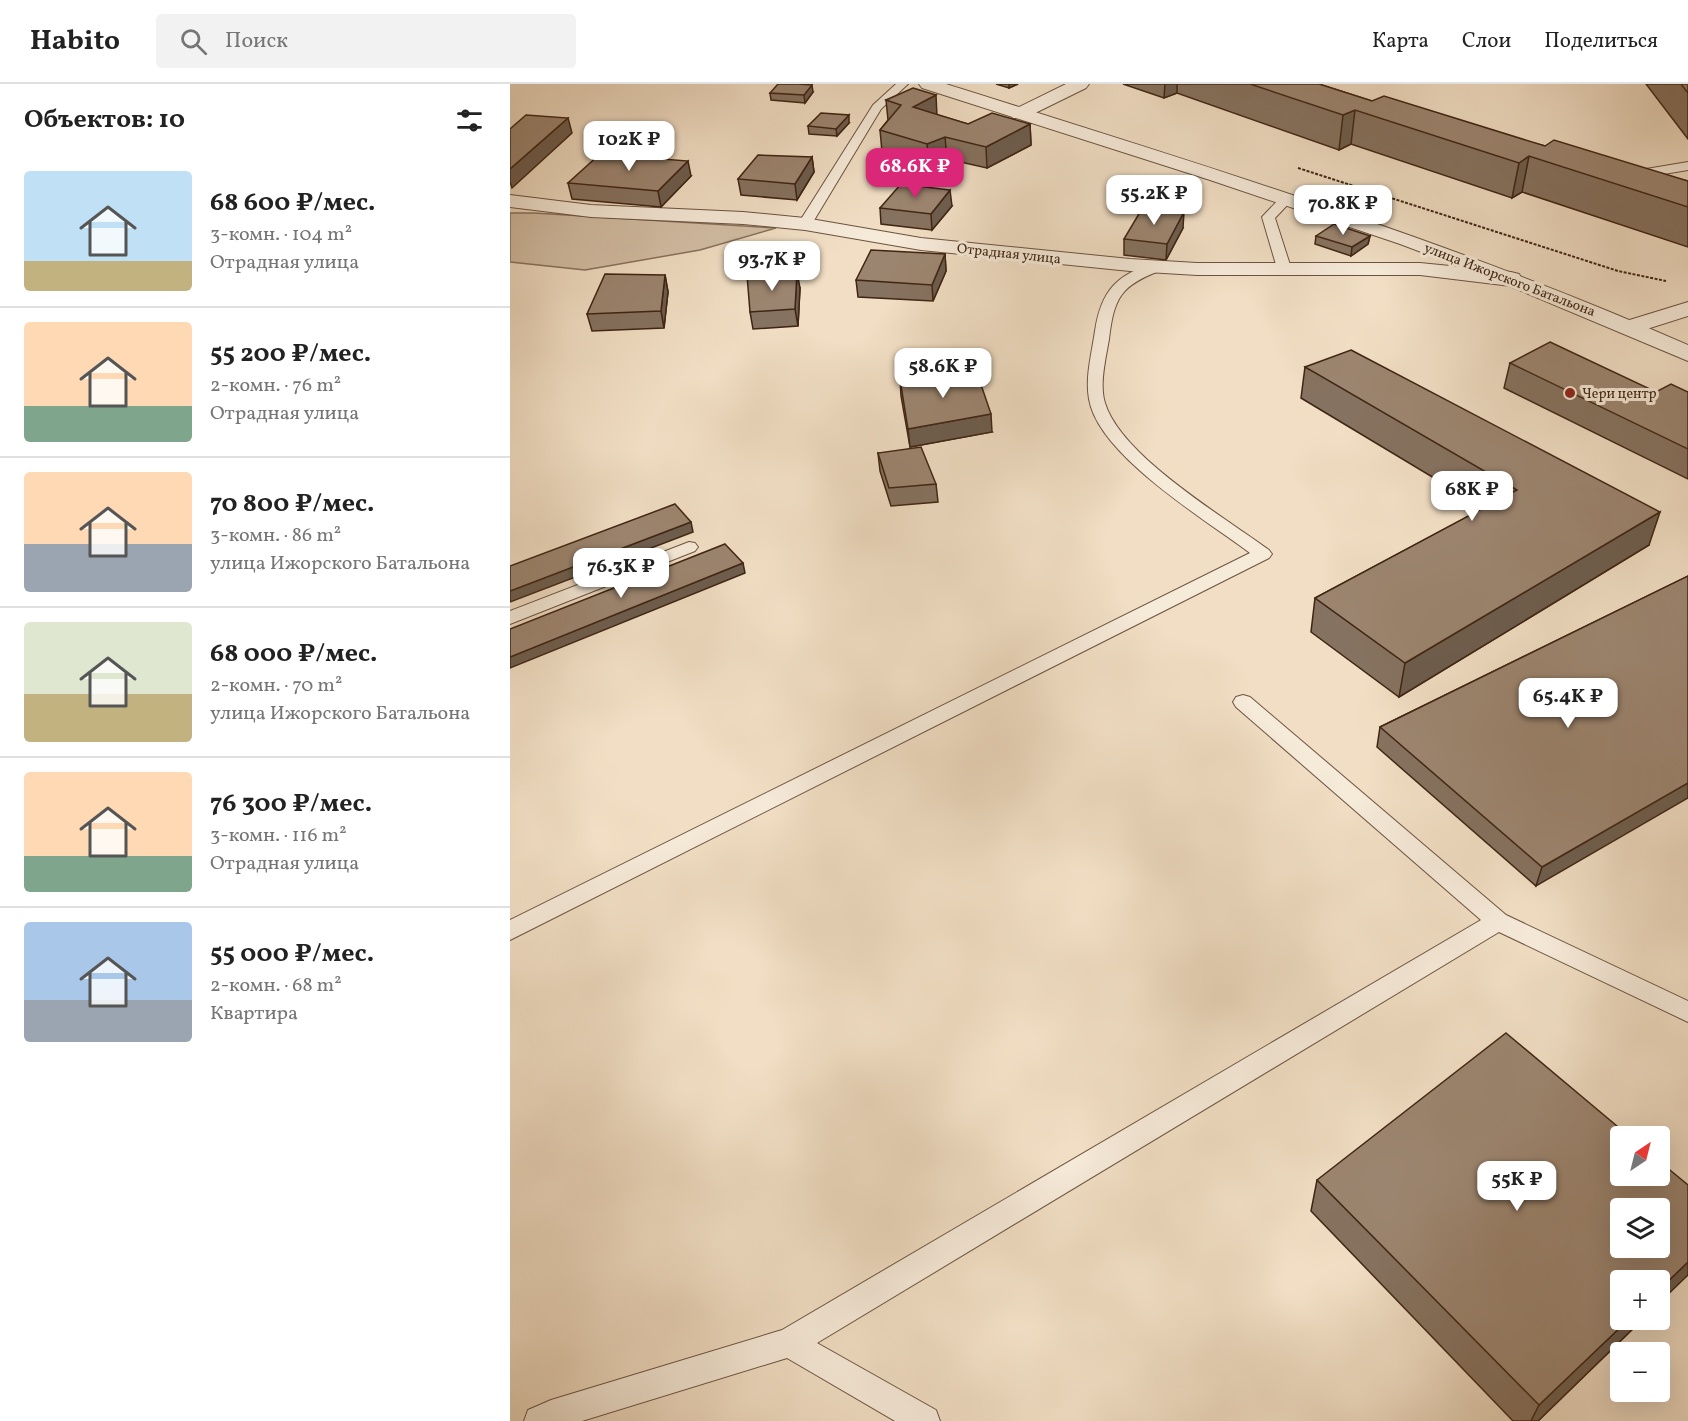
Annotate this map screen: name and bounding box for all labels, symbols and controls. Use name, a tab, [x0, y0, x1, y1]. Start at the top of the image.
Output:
search box	[156, 14, 576, 68]
text: Habito	[30, 22, 120, 61]
icon: search	[177, 25, 210, 58]
text: Поиск	[225, 26, 288, 57]
text: Карта	[1372, 27, 1429, 56]
text: Слои	[1462, 27, 1511, 56]
text: Поделиться	[1544, 27, 1658, 56]
text: Объектов: 10	[24, 102, 185, 138]
icon: filters	[453, 104, 486, 137]
pin: 102K ₽	[580, 121, 678, 172]
text: 102K ₽	[598, 126, 660, 154]
pin: 68.6K ₽	[860, 148, 970, 199]
text: 68.6K ₽	[880, 153, 950, 181]
pin: 55.2K ₽	[1099, 175, 1209, 226]
text: 55.2K ₽	[1120, 180, 1188, 208]
text: 68 600 ₽/мес.	[210, 185, 375, 221]
pin: 70.8K ₽	[1288, 185, 1398, 236]
text: 70.8K ₽	[1308, 190, 1378, 218]
icon: home	[72, 195, 144, 267]
text: 3-комн. · 104 m²	[210, 221, 352, 249]
street label: улица Ижорского Батальона	[1421, 239, 1598, 322]
street label: Отрадная улица	[956, 240, 1062, 269]
pin: 93.7K ₽	[717, 241, 827, 292]
text: 93.7K ₽	[738, 246, 806, 274]
text: Отрадная улица	[210, 249, 359, 277]
text: 55 200 ₽/мес.	[210, 336, 371, 372]
icon: home	[72, 346, 144, 418]
pin: 58.6K ₽	[888, 348, 998, 399]
text: 58.6K ₽	[908, 353, 978, 381]
text: 2-комн. · 76 m²	[210, 372, 341, 400]
place label: Чери центр	[1582, 385, 1657, 404]
marker: Чери центр	[1563, 386, 1577, 400]
text: Отрадная улица	[210, 400, 359, 428]
pin: 68K ₽	[1430, 471, 1514, 522]
text: 68K ₽	[1445, 476, 1499, 504]
text: 70 800 ₽/мес.	[210, 486, 374, 522]
icon: home	[72, 496, 144, 568]
text: 3-комн. · 86 m²	[210, 522, 341, 550]
pin: 76.3K ₽	[566, 548, 676, 599]
text: улица Ижорского Батальона	[210, 550, 470, 578]
text: 76.3K ₽	[587, 553, 655, 581]
text: 68 000 ₽/мес.	[210, 636, 377, 672]
icon: home	[72, 646, 144, 718]
text: 2-комн. · 70 m²	[210, 672, 342, 700]
pin: 65.4K ₽	[1513, 678, 1623, 729]
text: 65.4K ₽	[1533, 683, 1603, 711]
text: улица Ижорского Батальона	[210, 700, 470, 728]
text: 76 300 ₽/мес.	[210, 786, 372, 822]
icon: home	[72, 796, 144, 868]
text: 3-комн. · 116 m²	[210, 822, 347, 850]
text: Отрадная улица	[210, 850, 359, 878]
text: 55 000 ₽/мес.	[210, 936, 374, 972]
icon: home	[72, 946, 144, 1018]
text: 2-комн. · 68 m²	[210, 972, 342, 1000]
text: Квартира	[210, 1000, 298, 1028]
north arrow	[1610, 1126, 1670, 1186]
map controls	[1610, 1126, 1670, 1402]
pin: 55K ₽	[1475, 1161, 1559, 1212]
text: 55K ₽	[1491, 1166, 1543, 1194]
button: layers	[1610, 1198, 1670, 1258]
button: +	[1610, 1270, 1670, 1330]
button: −	[1610, 1342, 1670, 1402]

